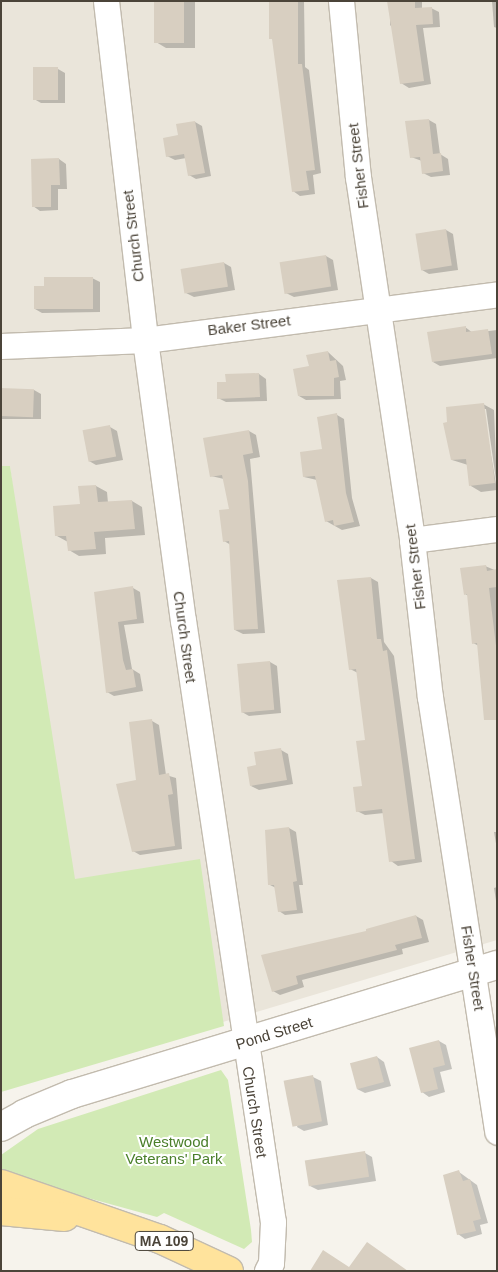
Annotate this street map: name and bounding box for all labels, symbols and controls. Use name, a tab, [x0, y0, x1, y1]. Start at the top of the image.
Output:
street label: Fisher Street	[344, 122, 372, 210]
street label: Church Street	[118, 189, 148, 283]
street label: Baker Street	[207, 311, 291, 339]
street label: Fisher Street	[401, 523, 429, 611]
street label: Church Street	[170, 590, 200, 684]
street label: Fisher Street	[457, 924, 489, 1012]
street label: Pond Street	[233, 1013, 315, 1053]
street label: Church Street	[239, 1065, 271, 1159]
park label: Westwood Veterans' Park	[125, 1132, 223, 1167]
road number: MA 109	[134, 1230, 194, 1252]

